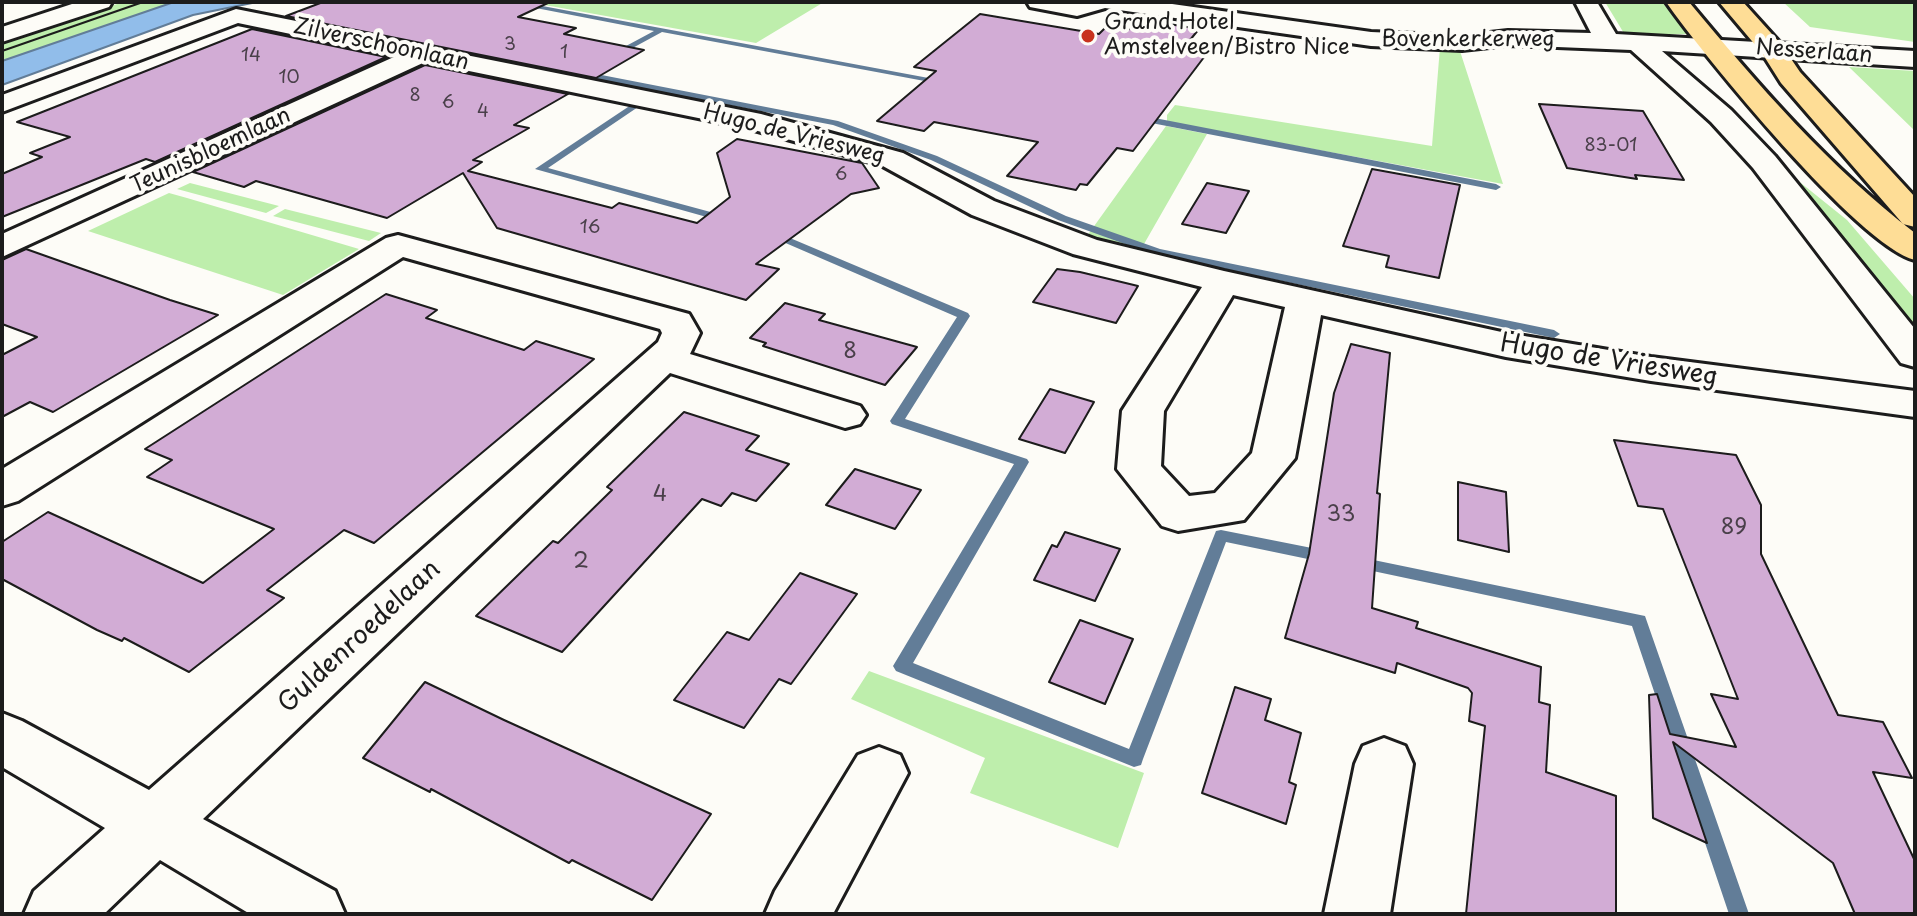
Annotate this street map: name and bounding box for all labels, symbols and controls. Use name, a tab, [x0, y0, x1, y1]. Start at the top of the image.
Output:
place label: Grand Hotel Amstelveen/Bistro Nice	[1104, 10, 1350, 62]
street label: Zilverschoonlaan	[291, 14, 471, 76]
marker: Grand Hotel Amstelveen/Bistro Nice	[1079, 27, 1097, 45]
street label: Bovenkerkerweg	[1381, 27, 1555, 53]
house number: 3	[504, 34, 516, 56]
street label: Nesserlaan	[1755, 35, 1873, 69]
house number: 1	[560, 42, 568, 64]
house number: 14	[241, 45, 261, 67]
house number: 10	[278, 67, 300, 89]
house number: 8	[409, 85, 421, 107]
house number: 6	[442, 92, 454, 114]
street label: Hugo de Vriesweg	[701, 100, 887, 170]
house number: 4	[477, 101, 489, 123]
street label: Teunisbloemlaan	[127, 102, 295, 200]
house number: 83-01	[1585, 135, 1637, 157]
house number: 6	[835, 164, 847, 186]
house number: 16	[580, 217, 600, 239]
street label: Hugo de Vriesweg	[1498, 328, 1720, 394]
house number: 8	[843, 339, 857, 365]
house number: 4	[653, 482, 667, 508]
house number: 33	[1327, 502, 1355, 528]
house number: 89	[1721, 515, 1747, 541]
house number: 2	[573, 549, 589, 575]
street label: Guldenroedelaan	[272, 554, 448, 720]

